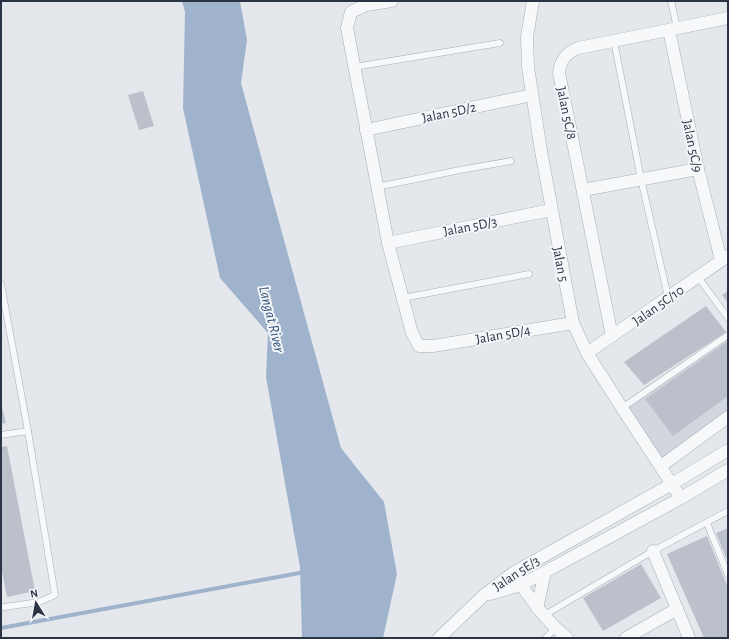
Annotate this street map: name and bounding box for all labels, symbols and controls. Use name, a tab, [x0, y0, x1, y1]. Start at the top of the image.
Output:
street label: Jalan 5C/8	[554, 86, 578, 141]
street label: Jalan 5D/2	[421, 100, 478, 126]
street label: Jalan 5C/9	[680, 119, 704, 174]
street label: Jalan 5D/3	[442, 215, 499, 239]
street label: Jalan 5	[550, 245, 570, 283]
street label: Jalan 5C/10	[630, 283, 687, 329]
water label: Langat River	[256, 285, 287, 355]
street label: Jalan 5D/4	[475, 323, 532, 347]
street label: Jalan 5E/3	[491, 554, 542, 594]
north arrow	[16, 583, 56, 623]
text: N	[29, 588, 39, 600]

